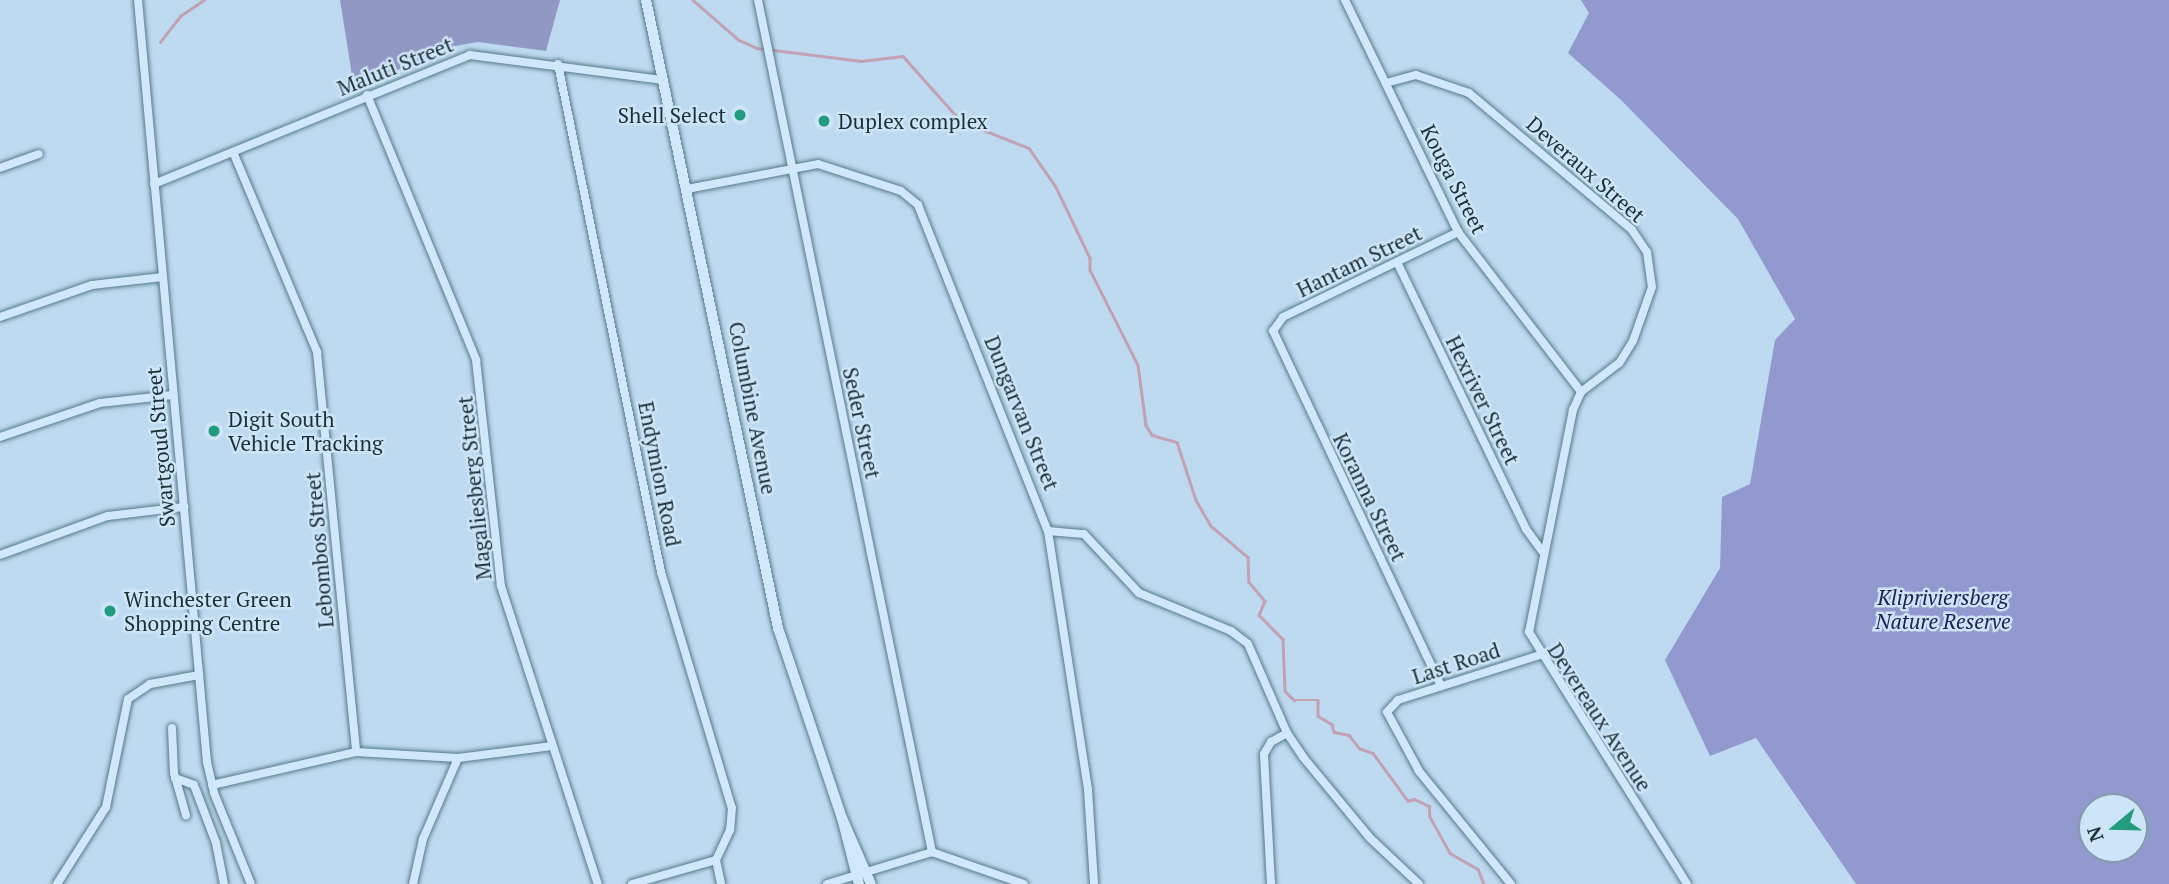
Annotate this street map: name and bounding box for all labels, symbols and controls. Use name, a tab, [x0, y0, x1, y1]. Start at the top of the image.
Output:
street label: Maluti Street	[334, 31, 456, 101]
place label: Shell Select	[618, 102, 726, 128]
marker: Shell Select	[732, 107, 748, 123]
place label: Duplex complex	[838, 108, 988, 134]
street label: Deveraux Street	[1522, 111, 1650, 227]
marker: Duplex complex	[816, 113, 832, 129]
street label: Kouga Street	[1416, 120, 1492, 238]
street label: Hantam Street	[1292, 220, 1426, 302]
street label: Columbine Avenue	[724, 319, 782, 497]
street label: Hexriver Street	[1441, 331, 1525, 469]
street label: Dungarvan Street	[980, 332, 1064, 494]
street label: Seder Street	[838, 365, 886, 481]
street label: Swartgoud Street	[140, 366, 180, 528]
street label: Magaliesberg Street	[452, 395, 496, 581]
street label: Endymion Road	[634, 399, 686, 549]
place label: Digit South Vehicle Tracking	[228, 406, 383, 456]
marker: Digit South Vehicle Tracking	[206, 423, 222, 439]
street label: Koranna Street	[1328, 429, 1412, 565]
street label: Lebombos Street	[300, 471, 338, 629]
park label: Klipriviersberg Nature Reserve	[1875, 584, 2011, 634]
place label: Winchester Green Shopping Centre	[124, 586, 292, 636]
marker: Winchester Green Shopping Centre	[102, 603, 118, 619]
street label: Last Road	[1409, 637, 1503, 689]
street label: Devereaux Avenue	[1543, 638, 1657, 796]
north arrow	[2078, 793, 2148, 863]
text: N	[2080, 823, 2109, 845]

